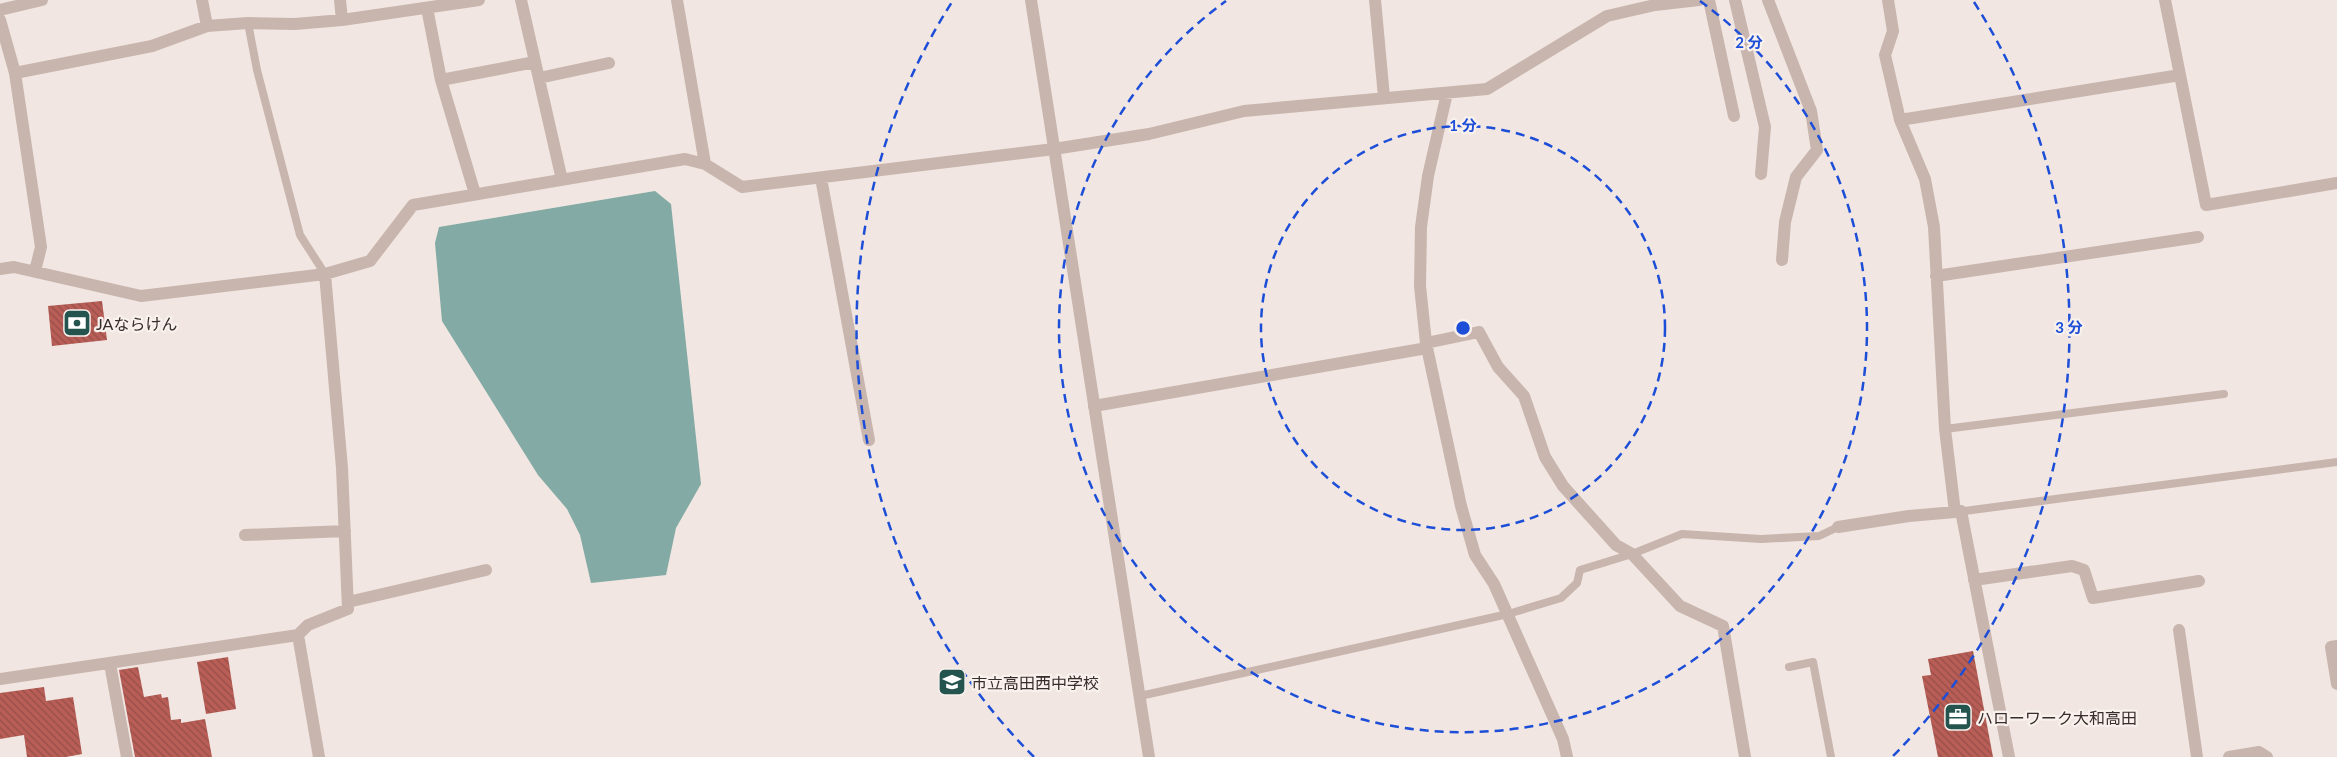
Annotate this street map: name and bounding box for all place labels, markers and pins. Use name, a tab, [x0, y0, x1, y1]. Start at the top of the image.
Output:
bank icon: JAならけん	[62, 308, 92, 338]
place label: JAならけん	[96, 314, 177, 333]
centre of rings	[1454, 319, 1472, 337]
school or university icon: 市立高田西中学校	[937, 667, 967, 697]
place label: 市立高田西中学校	[971, 673, 1099, 692]
office icon: ハローワーク大和高田	[1943, 702, 1973, 732]
place label: ハローワーク大和高田	[1977, 708, 2137, 727]

